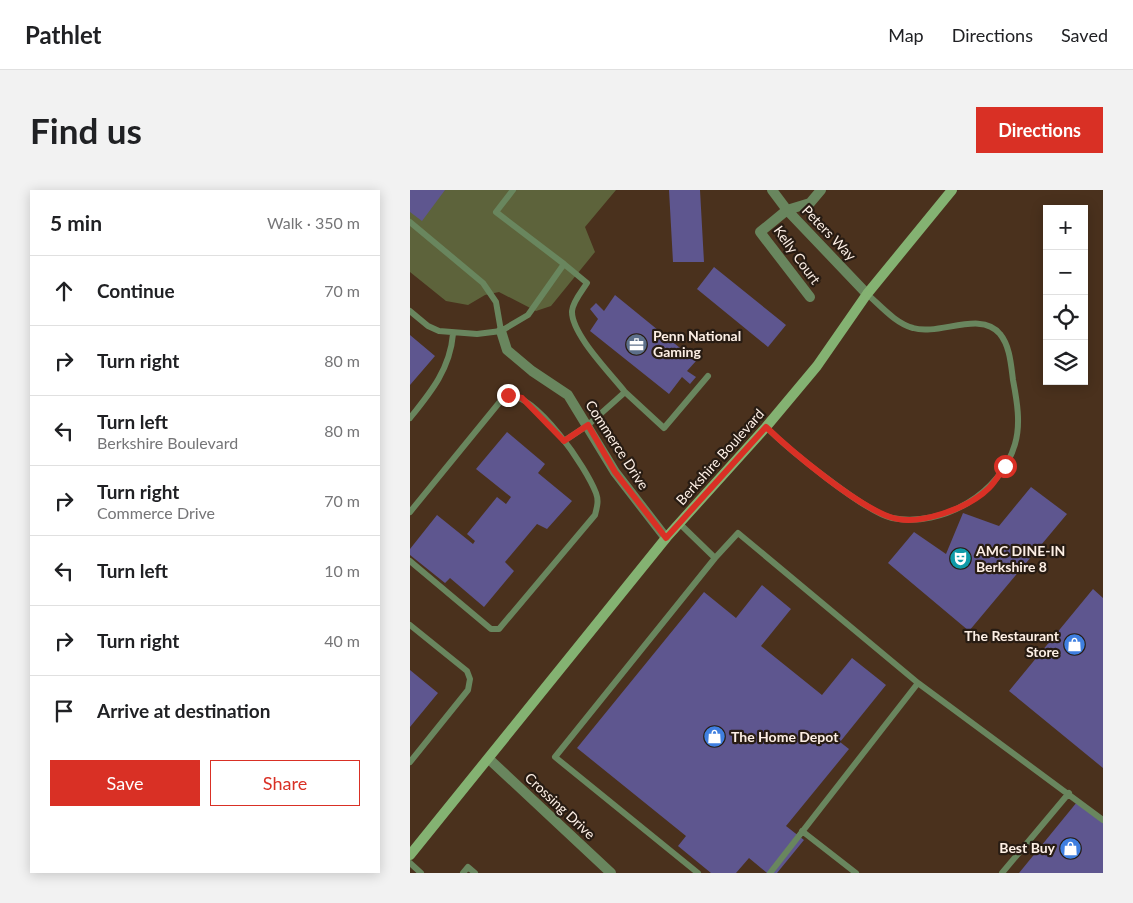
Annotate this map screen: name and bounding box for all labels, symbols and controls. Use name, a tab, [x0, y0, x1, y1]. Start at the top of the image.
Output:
text: Pathlet	[25, 20, 102, 49]
text: Map	[888, 24, 924, 46]
text: Directions	[952, 24, 1033, 46]
text: Saved	[1061, 24, 1108, 46]
button: Directions	[976, 107, 1103, 153]
text: Find us	[30, 109, 142, 151]
street label: Peters Way	[799, 202, 860, 264]
map controls	[1043, 205, 1088, 385]
button: +	[1043, 205, 1088, 250]
text: 5 min	[50, 210, 102, 235]
text: Walk · 350 m	[267, 213, 360, 232]
street label: Kelly Court	[770, 222, 824, 287]
button: −	[1043, 250, 1088, 295]
icon: ahead	[50, 277, 78, 305]
text: Continue	[97, 279, 175, 302]
text: 70 m	[324, 281, 360, 300]
button: locate	[1043, 295, 1088, 340]
place label: Penn National Gaming	[653, 327, 741, 360]
office icon: Penn National Gaming	[625, 332, 649, 356]
button: layers	[1043, 340, 1088, 385]
icon: right	[50, 347, 78, 375]
text: Turn right	[97, 349, 179, 372]
text: 80 m	[324, 351, 360, 370]
route end	[497, 384, 520, 407]
street label: Commerce Drive	[582, 397, 653, 493]
street label: Berkshire Boulevard	[672, 405, 767, 508]
text: Turn left	[97, 410, 168, 433]
icon: left	[50, 417, 78, 445]
text: 80 m	[324, 421, 360, 440]
text: Berkshire Boulevard	[97, 433, 238, 452]
route start	[994, 455, 1017, 478]
text: Turn right	[97, 480, 179, 503]
icon: right	[50, 487, 78, 515]
text: 70 m	[324, 491, 360, 510]
text: Commerce Drive	[97, 503, 215, 522]
place label: AMC DINE-IN Berkshire 8	[975, 542, 1065, 575]
theatre icon: AMC DINE-IN Berkshire 8	[948, 547, 972, 571]
icon: left	[50, 557, 78, 585]
text: Turn left	[97, 559, 168, 582]
text: 10 m	[324, 561, 360, 580]
icon: right	[50, 627, 78, 655]
place label: The Restaurant Store	[964, 627, 1060, 660]
text: Turn right	[97, 629, 179, 652]
text: 40 m	[324, 631, 360, 650]
shop icon: The Restaurant Store	[1063, 632, 1087, 656]
icon: arrive	[50, 697, 78, 725]
text: Arrive at destination	[97, 699, 270, 722]
shop icon: The Home Depot	[703, 725, 727, 749]
place label: The Home Depot	[731, 728, 839, 745]
button: Save	[50, 760, 200, 806]
button: Share	[210, 760, 360, 806]
street label: Crossing Drive	[522, 769, 599, 842]
shop icon: Best Buy	[1059, 836, 1083, 860]
place label: Best Buy	[999, 839, 1056, 856]

